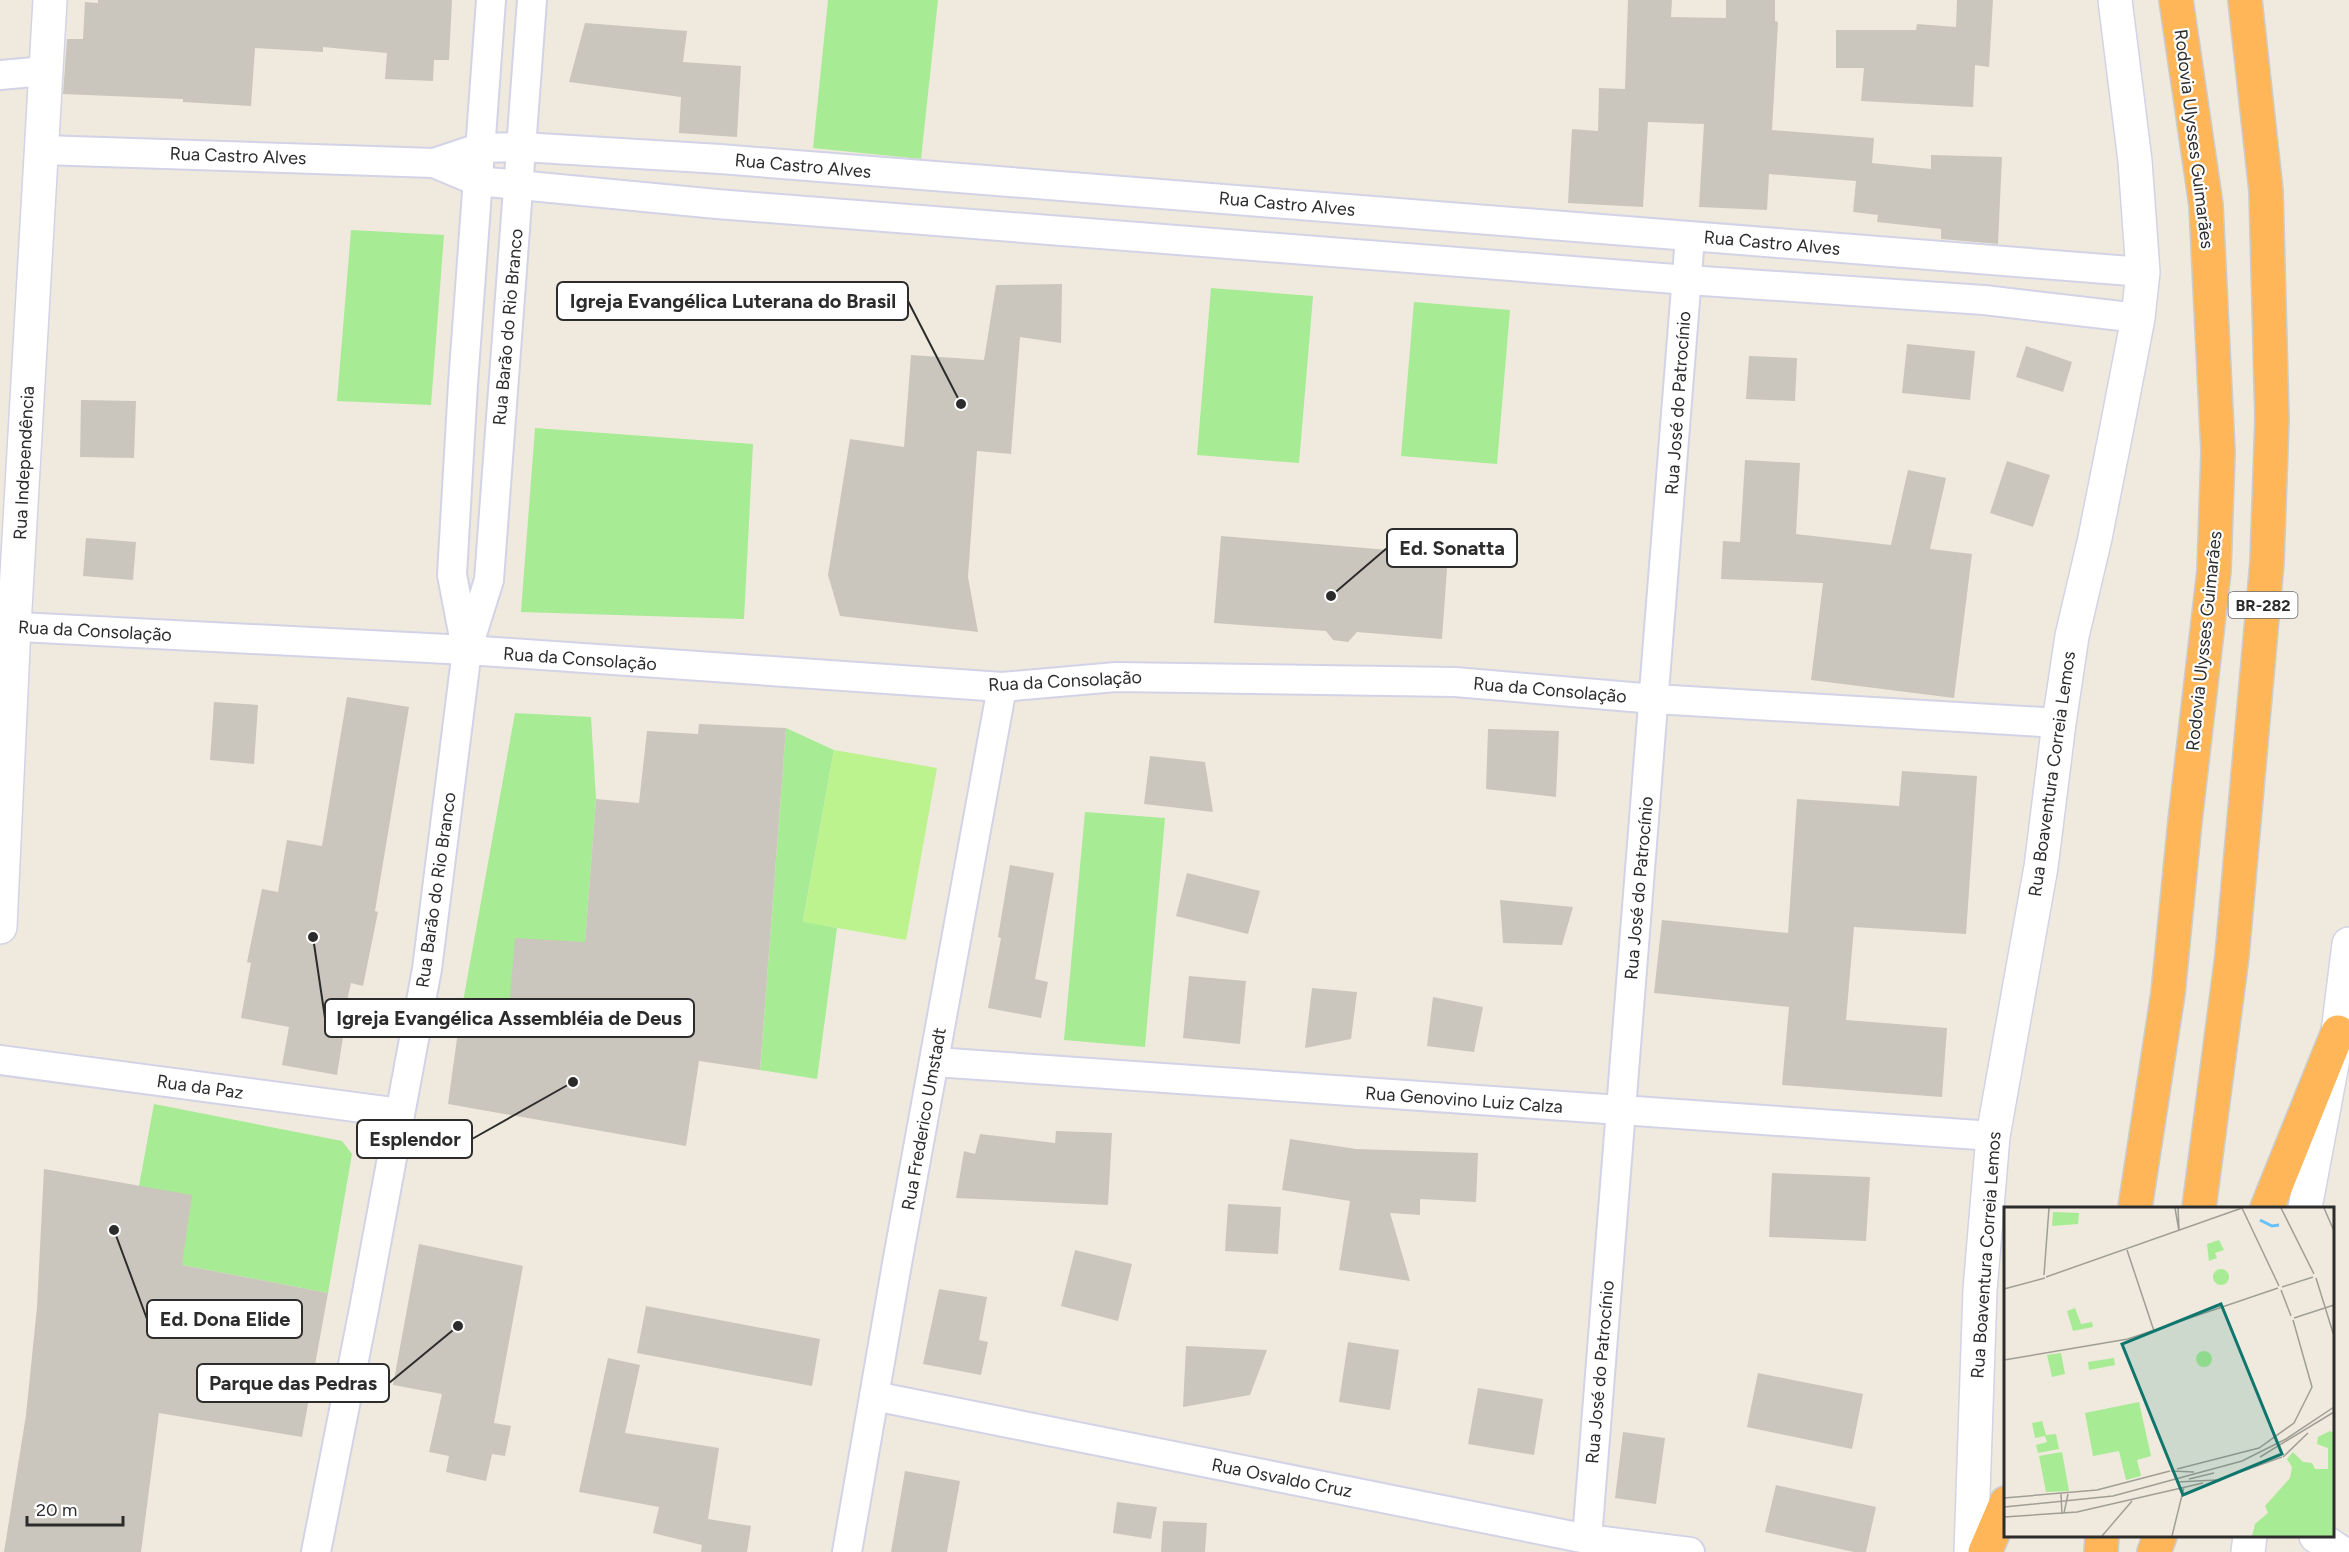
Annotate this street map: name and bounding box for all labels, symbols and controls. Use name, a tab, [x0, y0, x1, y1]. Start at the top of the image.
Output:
street label: Rodovia Ulysses Guimarães	[2170, 28, 2218, 250]
street label: Rua Castro Alves	[169, 143, 307, 169]
street label: Rua Castro Alves	[734, 149, 872, 183]
street label: Rua Castro Alves	[1218, 187, 1356, 221]
street label: Rua Castro Alves	[1703, 226, 1841, 260]
street label: Rua Barão do Rio Branco	[488, 228, 528, 426]
callout: Igreja Evangélica Luterana do Brasil	[557, 282, 908, 320]
text: Igreja Evangélica Luterana do Brasil	[570, 289, 896, 313]
street label: Rua José do Patrocínio	[1661, 310, 1695, 496]
street label: Rua Independência	[9, 385, 39, 541]
callout: Ed. Sonatta	[1387, 529, 1517, 567]
street label: Rodovia Ulysses Guimarães	[2182, 530, 2226, 752]
text: Ed. Sonatta	[1399, 536, 1505, 560]
road number: BR-282	[2228, 592, 2298, 618]
street label: Rua da Consolação	[18, 616, 172, 646]
street label: Rua da Consolação	[502, 643, 658, 675]
street label: Rua Boaventura Correia Lemos	[2024, 650, 2080, 898]
street label: Rua da Consolação	[988, 666, 1142, 696]
street label: Rua da Consolação	[1472, 672, 1628, 708]
street label: Rua Barão do Rio Branco	[411, 791, 461, 989]
street label: Rua José do Patrocínio	[1620, 795, 1658, 981]
callout: Igreja Evangélica Assembléia de Deus	[325, 999, 694, 1037]
text: Igreja Evangélica Assembléia de Deus	[336, 1006, 682, 1030]
street label: Rua Frederico Umstadt	[897, 1026, 951, 1212]
street label: Rua da Paz	[155, 1070, 245, 1104]
street label: Rua Genovino Luiz Calza	[1364, 1082, 1564, 1118]
callout: Esplendor	[357, 1120, 472, 1158]
text: Esplendor	[369, 1127, 461, 1151]
street label: Rua Boaventura Correia Lemos	[1966, 1131, 2006, 1379]
inset map	[2004, 1207, 2334, 1537]
street label: Rua José do Patrocínio	[1581, 1279, 1619, 1465]
callout: Ed. Dona Elide	[147, 1300, 302, 1338]
text: Ed. Dona Elide	[160, 1307, 290, 1331]
callout: Parque das Pedras	[197, 1364, 389, 1402]
text: Parque das Pedras	[209, 1371, 377, 1395]
street label: Rua Osvaldo Cruz	[1210, 1454, 1354, 1502]
scale bar	[27, 1489, 123, 1527]
text: 20 m	[36, 1499, 77, 1521]

